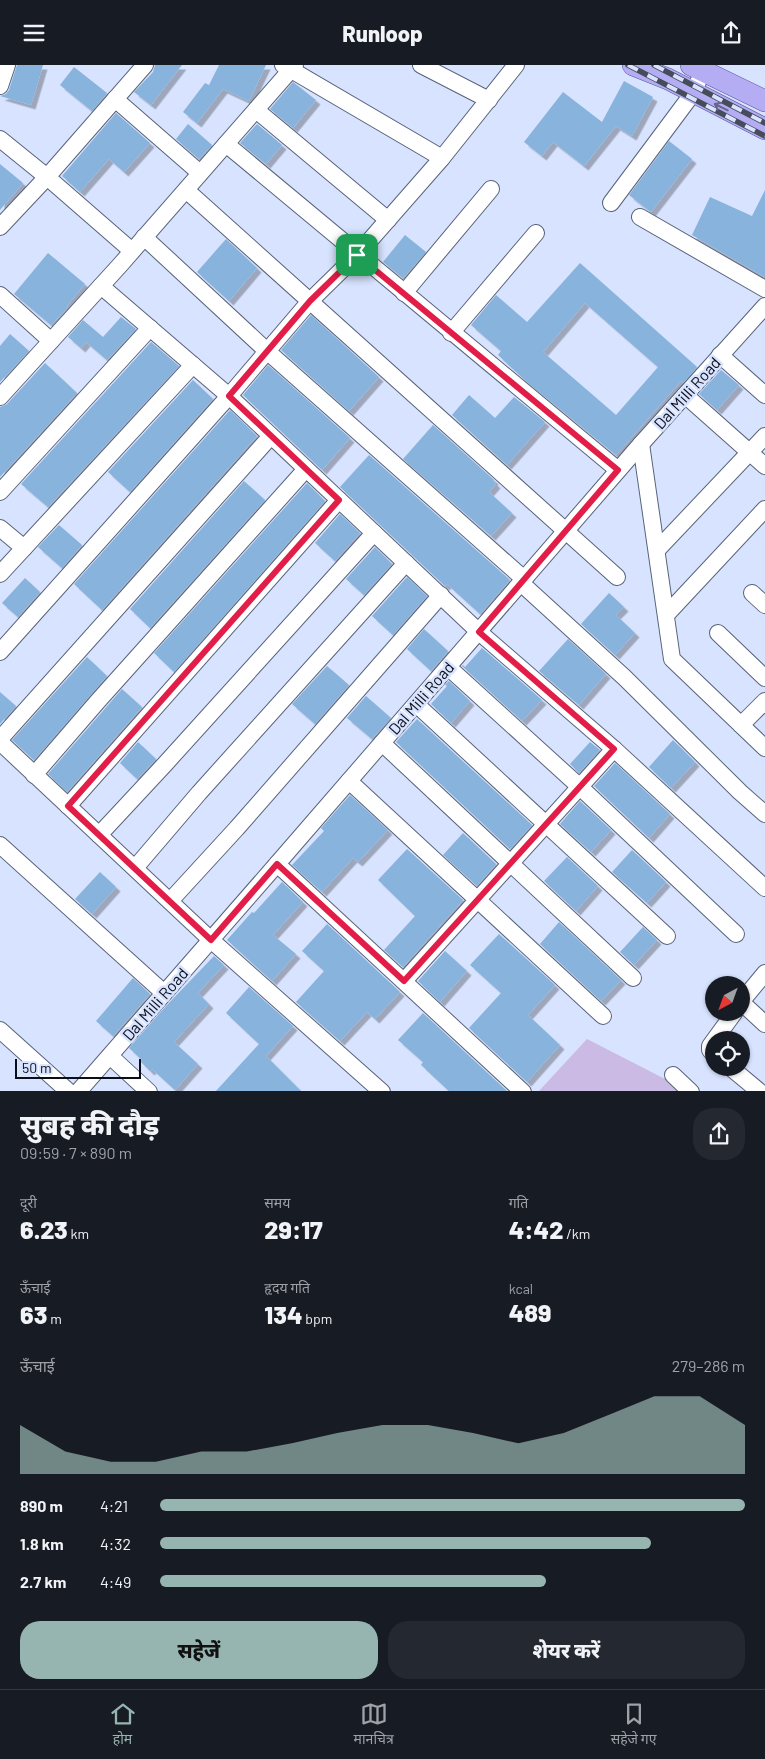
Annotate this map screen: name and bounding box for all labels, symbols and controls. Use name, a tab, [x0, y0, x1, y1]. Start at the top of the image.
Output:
icon: menu	[20, 19, 48, 47]
icon: share	[717, 19, 745, 47]
text: Runloop	[342, 20, 423, 46]
one-way arrow	[714, 102, 729, 111]
pin	[336, 234, 378, 276]
icon: arrive	[343, 241, 371, 269]
street label: Dal Milli Road	[649, 353, 724, 433]
street label: Dal Milli Road	[384, 657, 457, 738]
street label: Dal Milli Road	[118, 963, 191, 1044]
north arrow	[705, 976, 750, 1021]
map controls	[705, 976, 750, 1076]
button: locate	[705, 1031, 750, 1076]
scale bar	[15, 1057, 141, 1080]
text: 50 m	[22, 1059, 51, 1076]
text: सुबह की दौड़	[20, 1107, 159, 1141]
button: share	[693, 1108, 745, 1160]
text: 09:59 · 7 × 890 m	[20, 1143, 132, 1162]
text: दूरी	[20, 1194, 37, 1211]
text: समय	[264, 1194, 290, 1211]
text: गति	[509, 1194, 528, 1211]
text: 6.23	[20, 1214, 68, 1244]
text: 29:17	[264, 1214, 323, 1244]
text: 4:42	[509, 1214, 563, 1244]
text: km	[68, 1225, 89, 1242]
text: /km	[563, 1225, 590, 1242]
text: ऊँचाई	[20, 1279, 50, 1296]
text: हृदय गति	[264, 1279, 310, 1296]
text: kcal	[509, 1280, 533, 1297]
text: 489	[509, 1297, 551, 1327]
text: 63	[20, 1299, 47, 1329]
text: 134	[264, 1299, 303, 1329]
text: m	[47, 1310, 62, 1327]
text: bpm	[303, 1310, 332, 1327]
text: ऊँचाई	[20, 1356, 55, 1375]
text: 279–286 m	[672, 1356, 745, 1375]
text: 890 m	[20, 1496, 63, 1515]
text: 4:21	[100, 1496, 128, 1515]
text: 1.8 km	[20, 1534, 64, 1553]
text: 4:32	[100, 1534, 131, 1553]
text: 2.7 km	[20, 1572, 66, 1591]
text: 4:49	[100, 1572, 131, 1591]
button: सहेजें	[20, 1621, 378, 1679]
button: शेयर करें	[388, 1621, 745, 1679]
tab: होम	[109, 1700, 137, 1750]
tab: मानचित्र	[354, 1700, 394, 1750]
tab: सहेजे गए	[611, 1700, 656, 1750]

